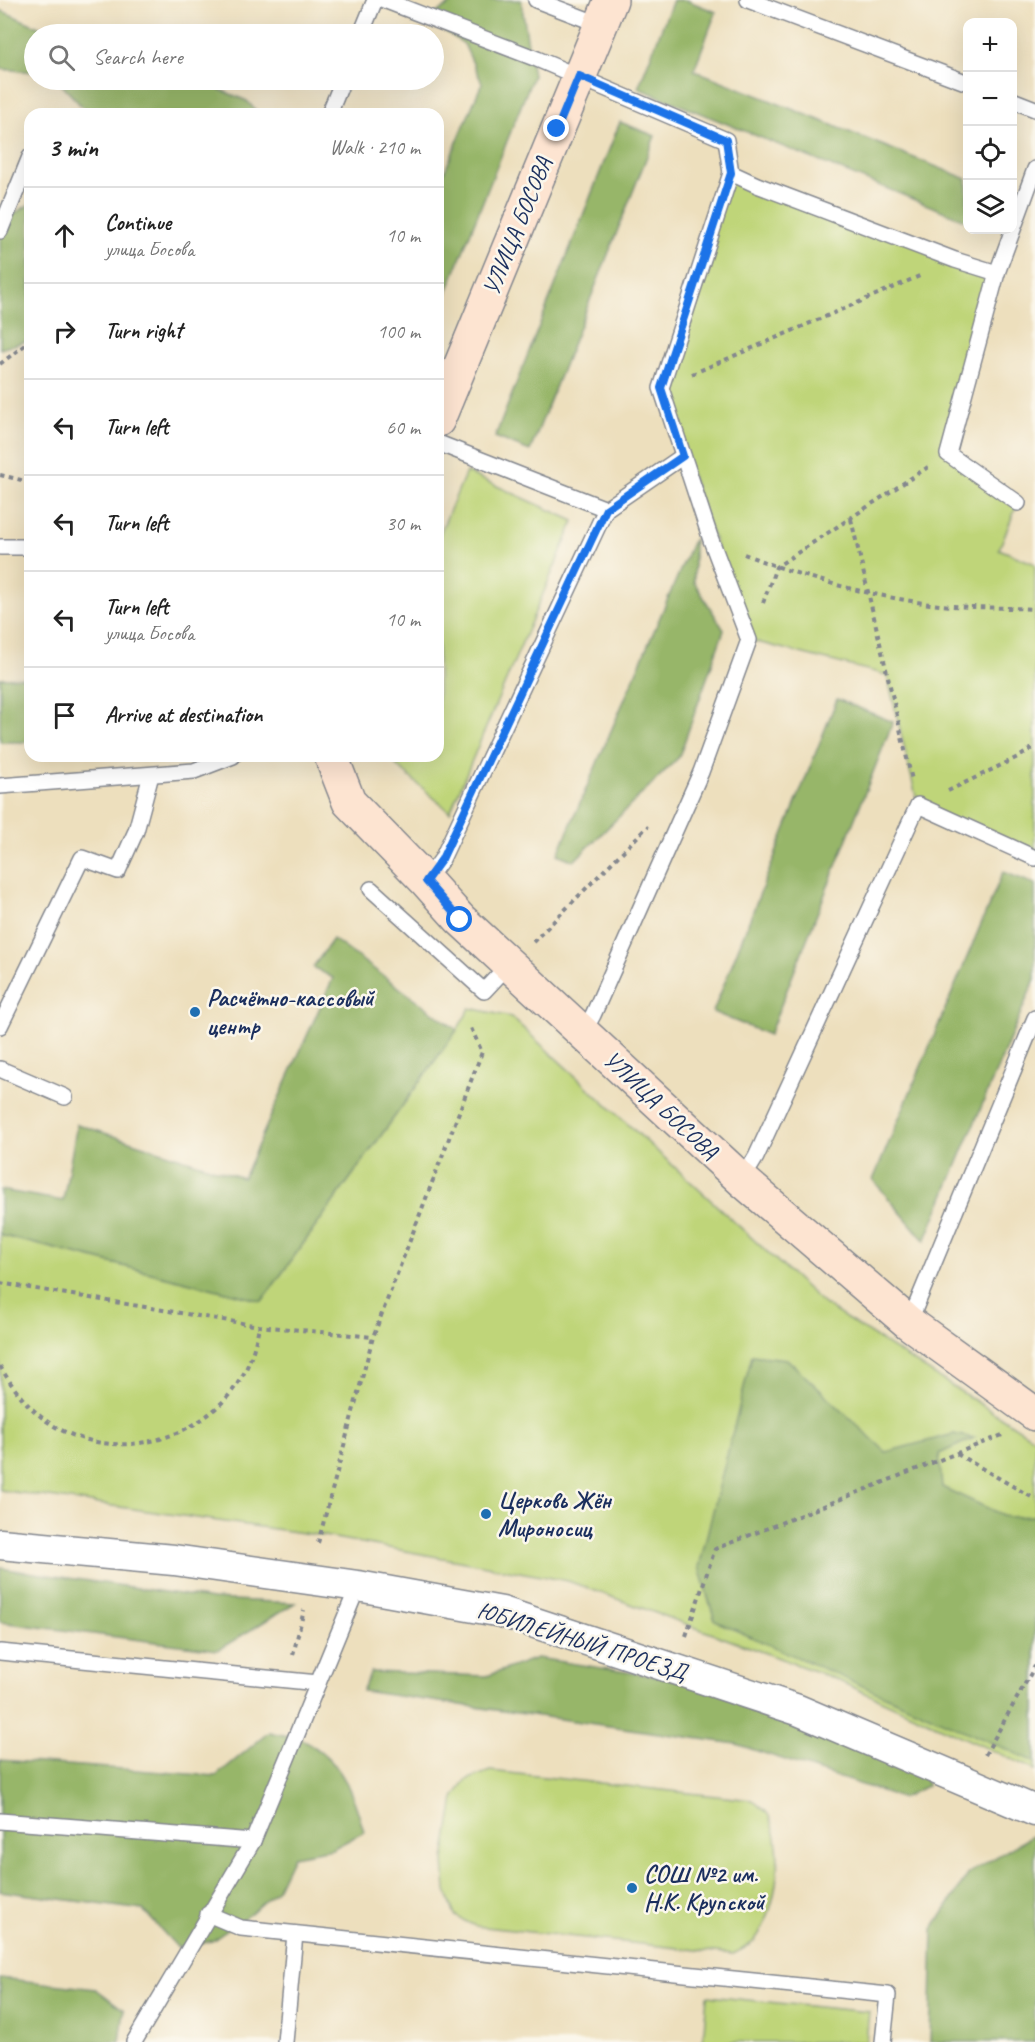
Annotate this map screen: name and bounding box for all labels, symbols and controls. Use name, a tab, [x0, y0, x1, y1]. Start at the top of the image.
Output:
map controls	[963, 18, 1017, 234]
button: +	[963, 18, 1017, 72]
search box	[24, 24, 444, 90]
icon: search	[45, 41, 78, 74]
text: Search here	[93, 43, 183, 71]
button: −	[963, 72, 1017, 126]
route end	[543, 115, 569, 141]
button: locate	[963, 126, 1017, 180]
text: 3 min	[48, 131, 98, 164]
text: Walk · 210 m	[330, 135, 420, 160]
street label: УЛИЦА БОСОВА	[476, 152, 559, 300]
button: layers	[963, 180, 1017, 234]
text: Continue	[105, 209, 171, 237]
icon: ahead	[48, 219, 81, 252]
text: 10 m	[386, 223, 420, 248]
text: улица Босова	[105, 237, 194, 262]
icon: right	[48, 315, 81, 348]
text: Turn right	[105, 317, 182, 345]
text: 100 m	[377, 319, 420, 344]
icon: left	[48, 411, 81, 444]
text: Turn left	[105, 413, 169, 441]
text: 60 m	[386, 415, 420, 440]
icon: left	[48, 507, 81, 540]
text: Turn left	[105, 509, 169, 537]
text: 30 m	[386, 511, 420, 536]
text: Turn left	[105, 593, 169, 621]
icon: left	[48, 603, 81, 636]
text: 10 m	[386, 607, 420, 632]
text: улица Босова	[105, 621, 194, 646]
icon: arrive	[48, 699, 81, 732]
text: Arrive at destination	[105, 701, 262, 729]
route start	[446, 906, 472, 932]
place label: Расчётно-кассовый центр	[207, 983, 376, 1041]
marker: Расчётно-кассовый центр	[188, 1005, 202, 1019]
street label: УЛИЦА БОСОВА	[597, 1044, 726, 1167]
place label: Церковь Жён Мироносиц	[498, 1485, 613, 1543]
marker: Церковь Жён Мироносиц	[479, 1507, 493, 1521]
street label: ЮБИЛЕЙНЫЙ ПРОЕЗД	[474, 1595, 693, 1688]
place label: СОШ №2 им. Н.К. Крупской	[644, 1859, 766, 1917]
marker: СОШ №2 им. Н.К. Крупской	[625, 1881, 639, 1895]

